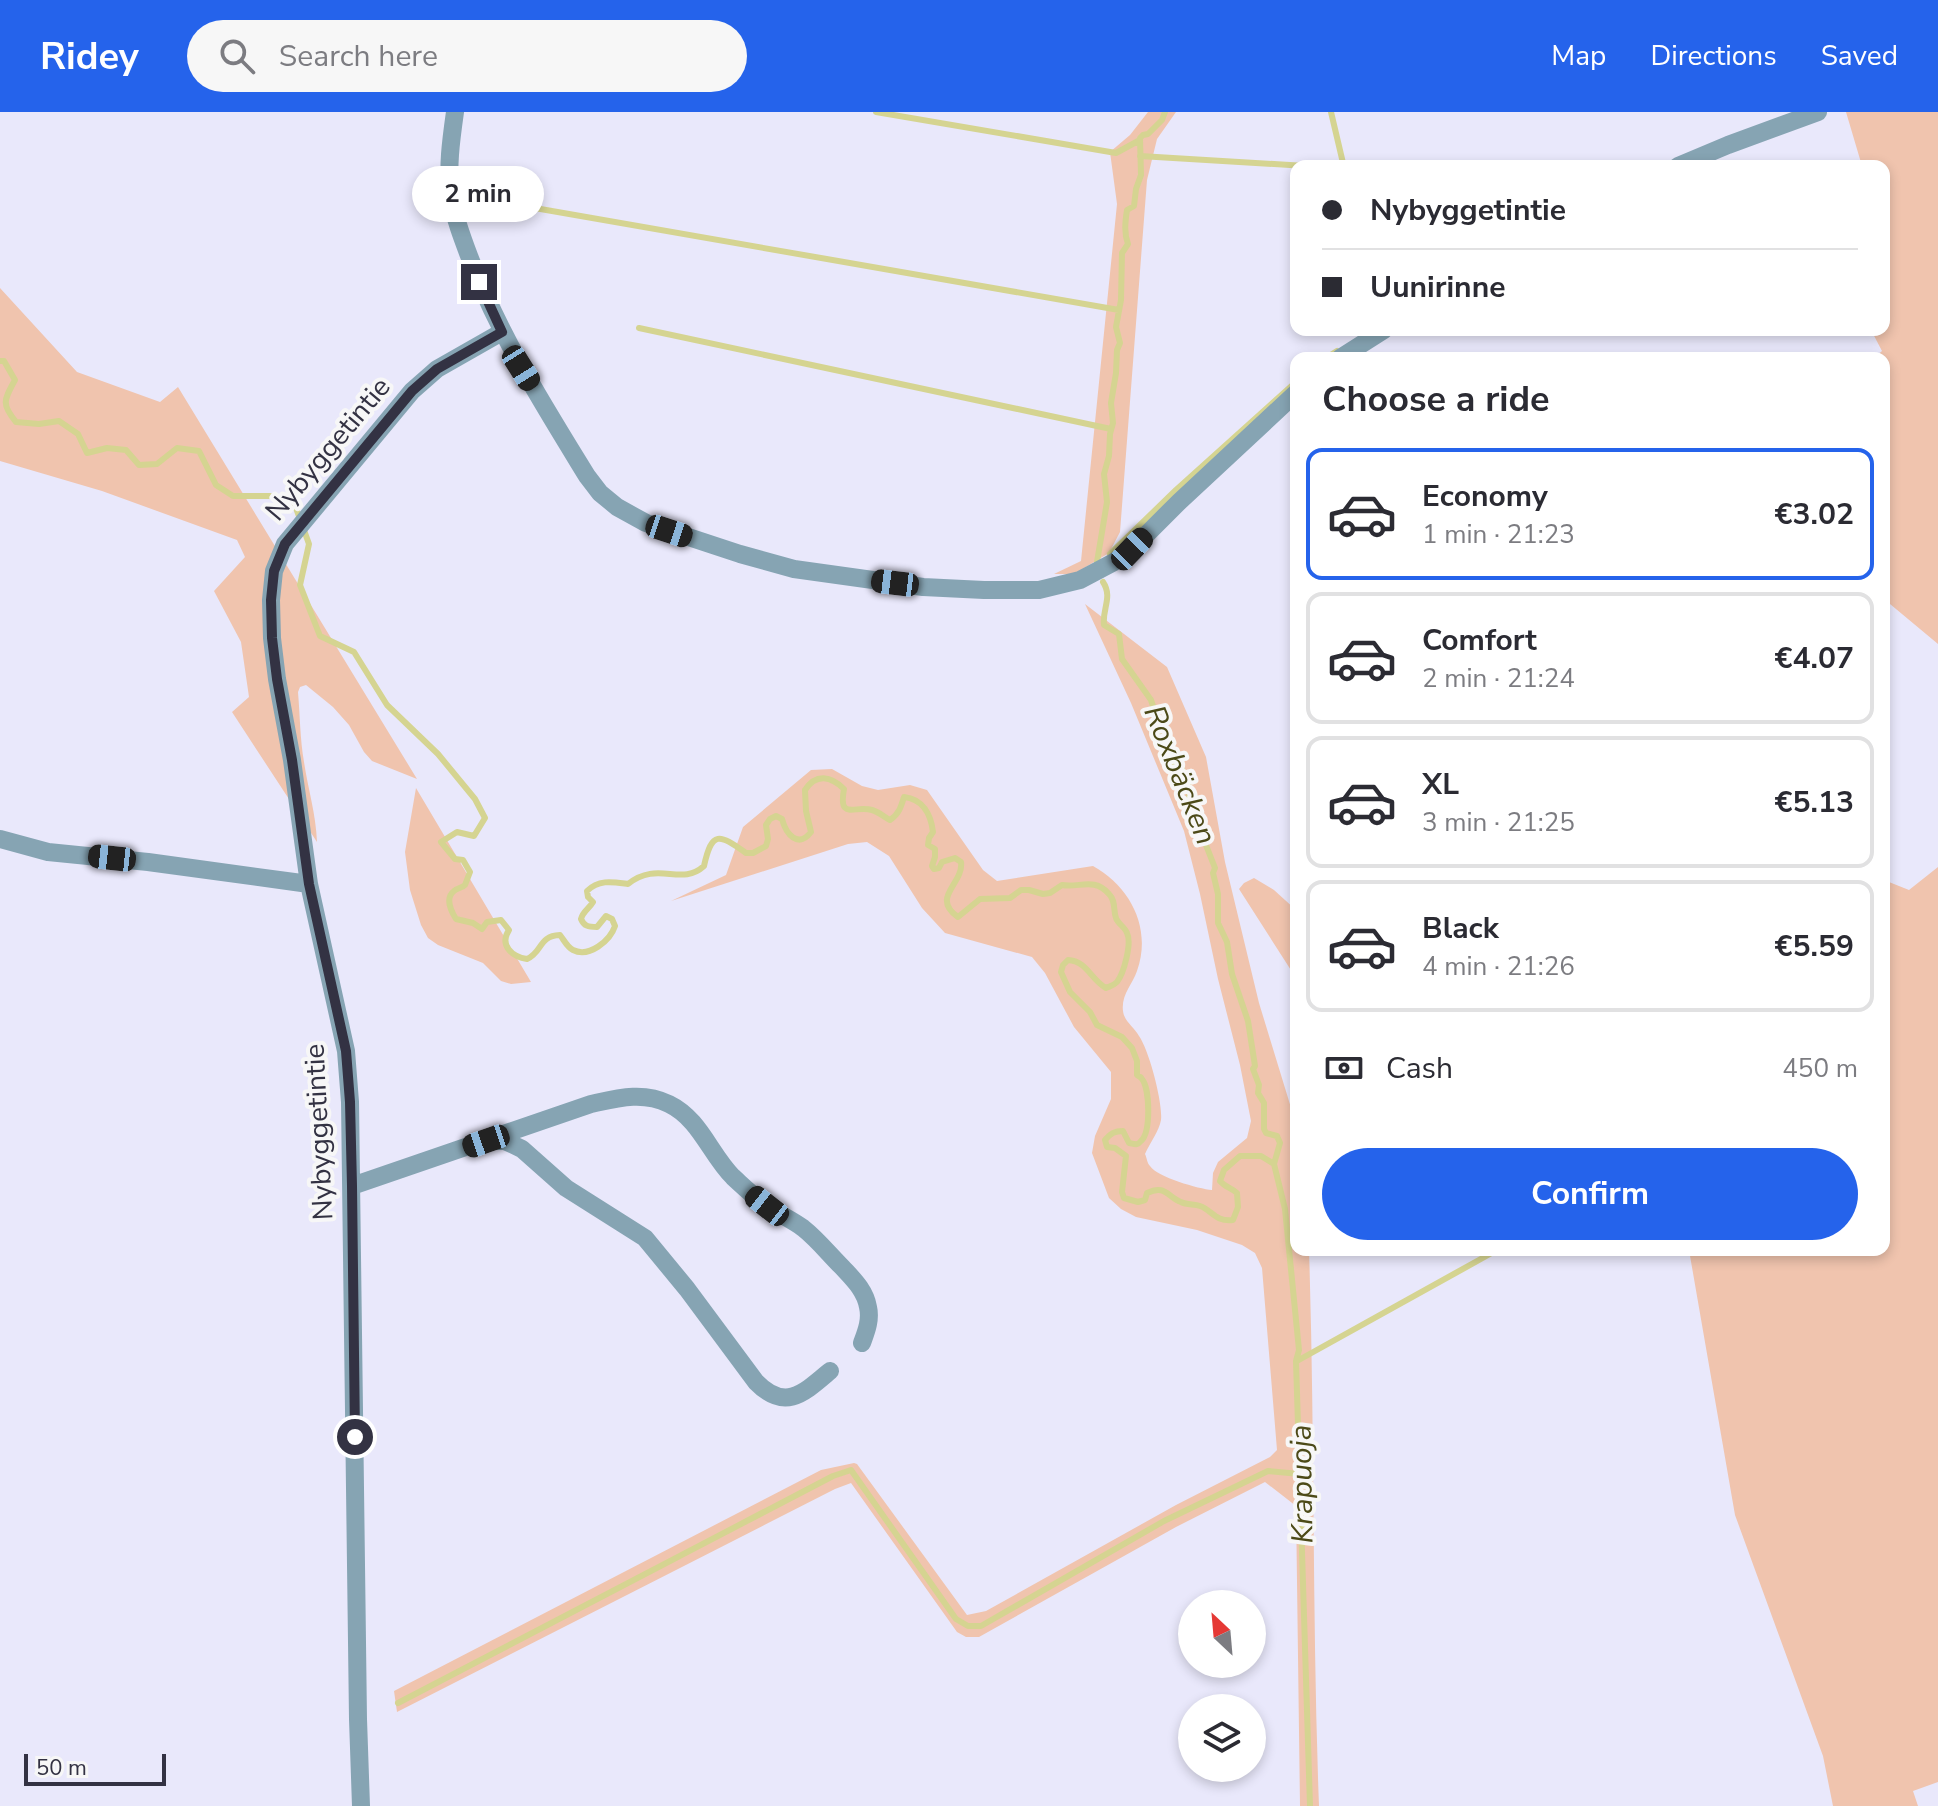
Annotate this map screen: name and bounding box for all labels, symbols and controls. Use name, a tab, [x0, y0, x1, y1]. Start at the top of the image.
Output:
search box	[187, 20, 747, 92]
text: Ridey	[40, 31, 139, 82]
icon: search	[215, 34, 259, 78]
text: Search here	[279, 36, 438, 77]
text: Map	[1551, 37, 1606, 75]
text: Directions	[1650, 37, 1777, 75]
text: Saved	[1821, 37, 1898, 75]
callout: 2 min	[413, 166, 545, 222]
text: 2 min	[444, 176, 512, 211]
text: Nybyggetintie	[1370, 190, 1566, 231]
route end	[461, 264, 497, 300]
text: Uunirinne	[1370, 267, 1505, 308]
car	[498, 341, 544, 395]
street label: Nybyggetintie	[257, 369, 399, 529]
text: Choose a ride	[1322, 375, 1550, 424]
text: Economy	[1422, 476, 1548, 517]
icon: car	[1326, 478, 1398, 550]
text: €3.02	[1775, 494, 1854, 535]
car	[642, 512, 696, 550]
text: 1 min · 21:23	[1422, 517, 1575, 552]
car	[1107, 523, 1157, 575]
car	[870, 568, 920, 598]
text: Comfort	[1422, 620, 1537, 661]
icon: car	[1326, 622, 1398, 694]
text: €4.07	[1775, 638, 1854, 679]
text: 2 min · 21:24	[1422, 661, 1575, 696]
water label: Roxbäcken	[1134, 699, 1226, 851]
text: XL	[1422, 764, 1459, 805]
icon: car	[1326, 766, 1398, 838]
text: €5.13	[1775, 782, 1854, 823]
text: 3 min · 21:25	[1422, 805, 1575, 840]
car	[87, 844, 137, 872]
text: Black	[1422, 908, 1499, 949]
icon: car	[1326, 910, 1398, 982]
text: €5.59	[1775, 926, 1854, 967]
text: 4 min · 21:26	[1422, 949, 1575, 984]
street label: Nybyggetintie	[295, 1043, 343, 1221]
icon: cash	[1322, 1046, 1366, 1090]
text: Cash	[1386, 1048, 1453, 1089]
text: 450 m	[1782, 1051, 1858, 1086]
car	[459, 1122, 513, 1160]
button: Confirm	[1322, 1148, 1858, 1240]
car	[741, 1182, 793, 1230]
route start	[337, 1419, 373, 1455]
water label: Krapuoja	[1280, 1424, 1324, 1544]
north arrow	[1178, 1590, 1266, 1678]
map controls	[1178, 1590, 1266, 1782]
button: layers	[1178, 1694, 1266, 1782]
scale bar	[24, 1750, 166, 1786]
text: 50 m	[36, 1753, 87, 1783]

